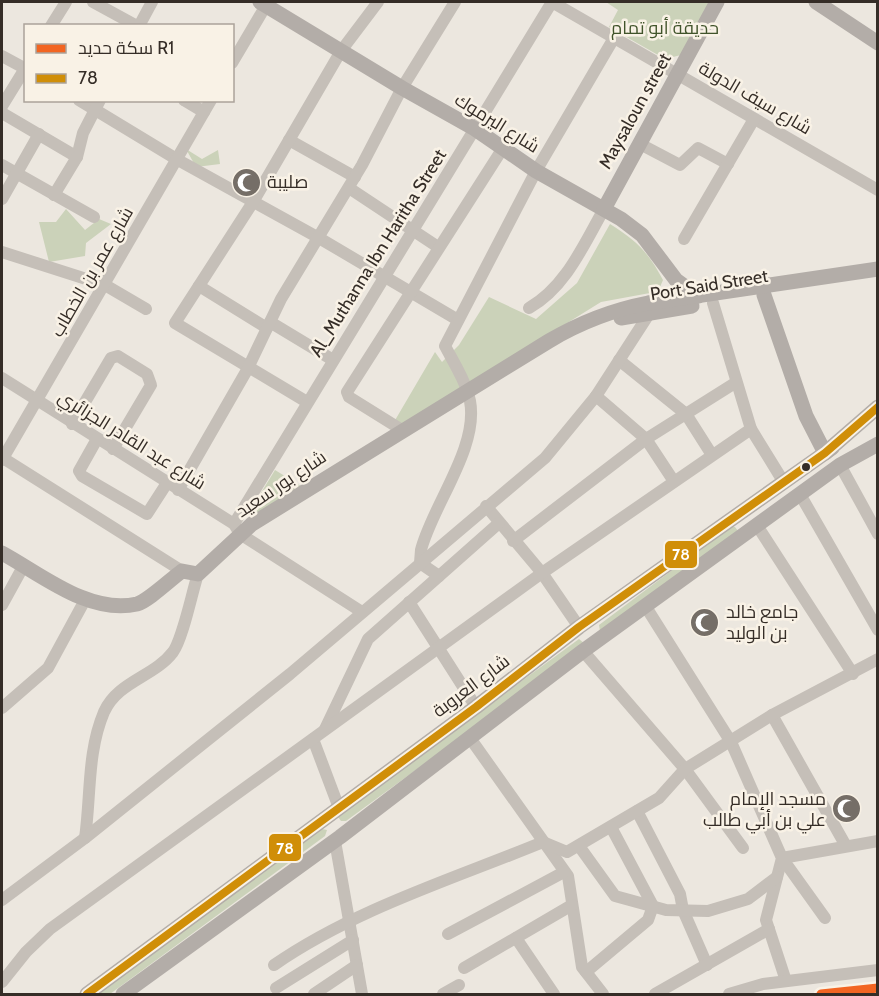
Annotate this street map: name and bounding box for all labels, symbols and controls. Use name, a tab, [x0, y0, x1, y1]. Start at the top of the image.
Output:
park label: حديقة أبو تمام	[611, 17, 719, 40]
legend	[24, 24, 234, 102]
text: سكة حديد R1	[78, 37, 174, 59]
street label: Maysaloun street	[594, 49, 676, 173]
street label: شارع سيف الدولة	[694, 57, 815, 140]
text: 78	[78, 67, 98, 89]
street label: شارع اليرموك	[450, 88, 543, 158]
street label: Al_Muthanna Ibn Haritha Street	[305, 145, 451, 361]
mosque icon: صليبة	[230, 166, 262, 198]
place label: صليبة	[267, 171, 308, 193]
street label: شارع عمر بن الخطاب	[46, 203, 139, 341]
street label: Port Said Street	[648, 265, 770, 305]
street label: شارع عبد القادر الجزائري	[53, 386, 210, 497]
street label: شارع بور سعيد	[232, 446, 331, 523]
unlabelled marker	[800, 461, 812, 473]
line badge: 78	[664, 540, 698, 569]
text: 78	[672, 545, 690, 564]
place label: جامع خالد بن الوليد	[726, 601, 798, 644]
mosque icon: جامع خالد بن الوليد	[689, 606, 721, 638]
street label: شارع العروبة	[428, 650, 514, 723]
place label: مسجد الإمام علي بن أبي طالب	[703, 788, 826, 834]
mosque icon: مسجد الإمام علي بن أبي طالب	[831, 793, 863, 825]
line badge: 78	[268, 833, 302, 862]
text: 78	[276, 839, 294, 858]

